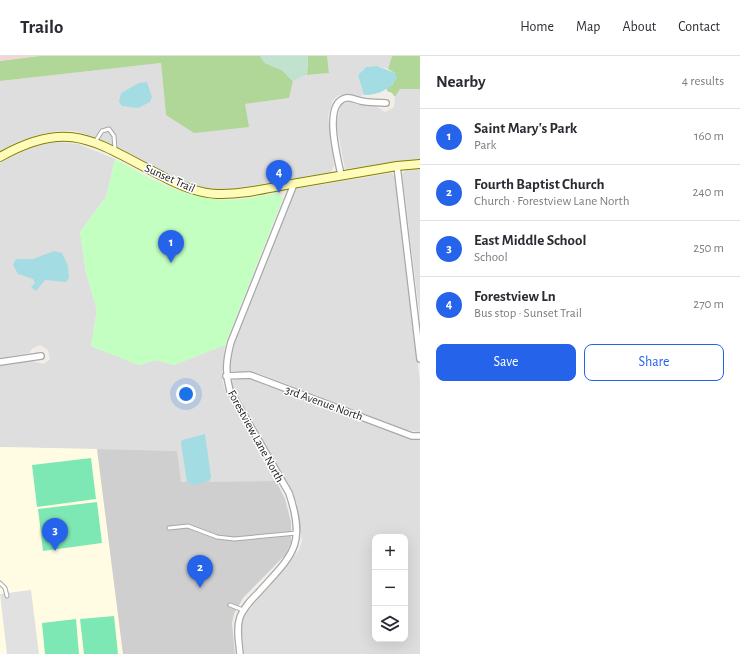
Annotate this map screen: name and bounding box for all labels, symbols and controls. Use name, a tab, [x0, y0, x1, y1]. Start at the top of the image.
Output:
text: Trailo	[20, 18, 63, 37]
text: Home	[520, 20, 554, 34]
text: Map	[576, 20, 600, 34]
text: About	[622, 20, 656, 34]
text: Contact	[678, 20, 720, 34]
text: Nearby	[436, 73, 486, 90]
text: 4 results	[682, 75, 724, 88]
text: Saint Mary's Park	[474, 121, 577, 136]
text: 1	[447, 130, 451, 143]
text: 160 m	[694, 130, 724, 143]
text: Park	[474, 139, 496, 152]
pin: 4	[266, 160, 292, 193]
street label: Sunset Trail	[143, 162, 197, 194]
text: Fourth Baptist Church	[474, 177, 604, 192]
text: 2	[446, 186, 452, 199]
text: 240 m	[692, 186, 724, 199]
text: Church · Forestview Lane North	[474, 195, 629, 208]
pin: 1	[158, 230, 184, 263]
text: East Middle School	[474, 233, 586, 248]
text: 3	[446, 242, 452, 255]
text: 250 m	[693, 242, 724, 255]
text: School	[474, 251, 508, 264]
text: Forestview Ln	[474, 289, 556, 304]
text: 4	[446, 298, 452, 311]
text: 270 m	[693, 298, 724, 311]
text: Bus stop · Sunset Trail	[474, 307, 582, 320]
button: Save	[436, 344, 576, 381]
button: Share	[584, 344, 724, 381]
street label: 3rd Avenue North	[284, 383, 364, 423]
your location	[176, 384, 196, 404]
street label: Forestview Lane North	[226, 388, 286, 484]
pin: 3	[42, 518, 68, 551]
map controls	[372, 534, 408, 642]
button: +	[372, 534, 408, 570]
pin: 2	[187, 555, 213, 588]
button: −	[372, 570, 408, 606]
button: layers	[372, 606, 408, 642]

